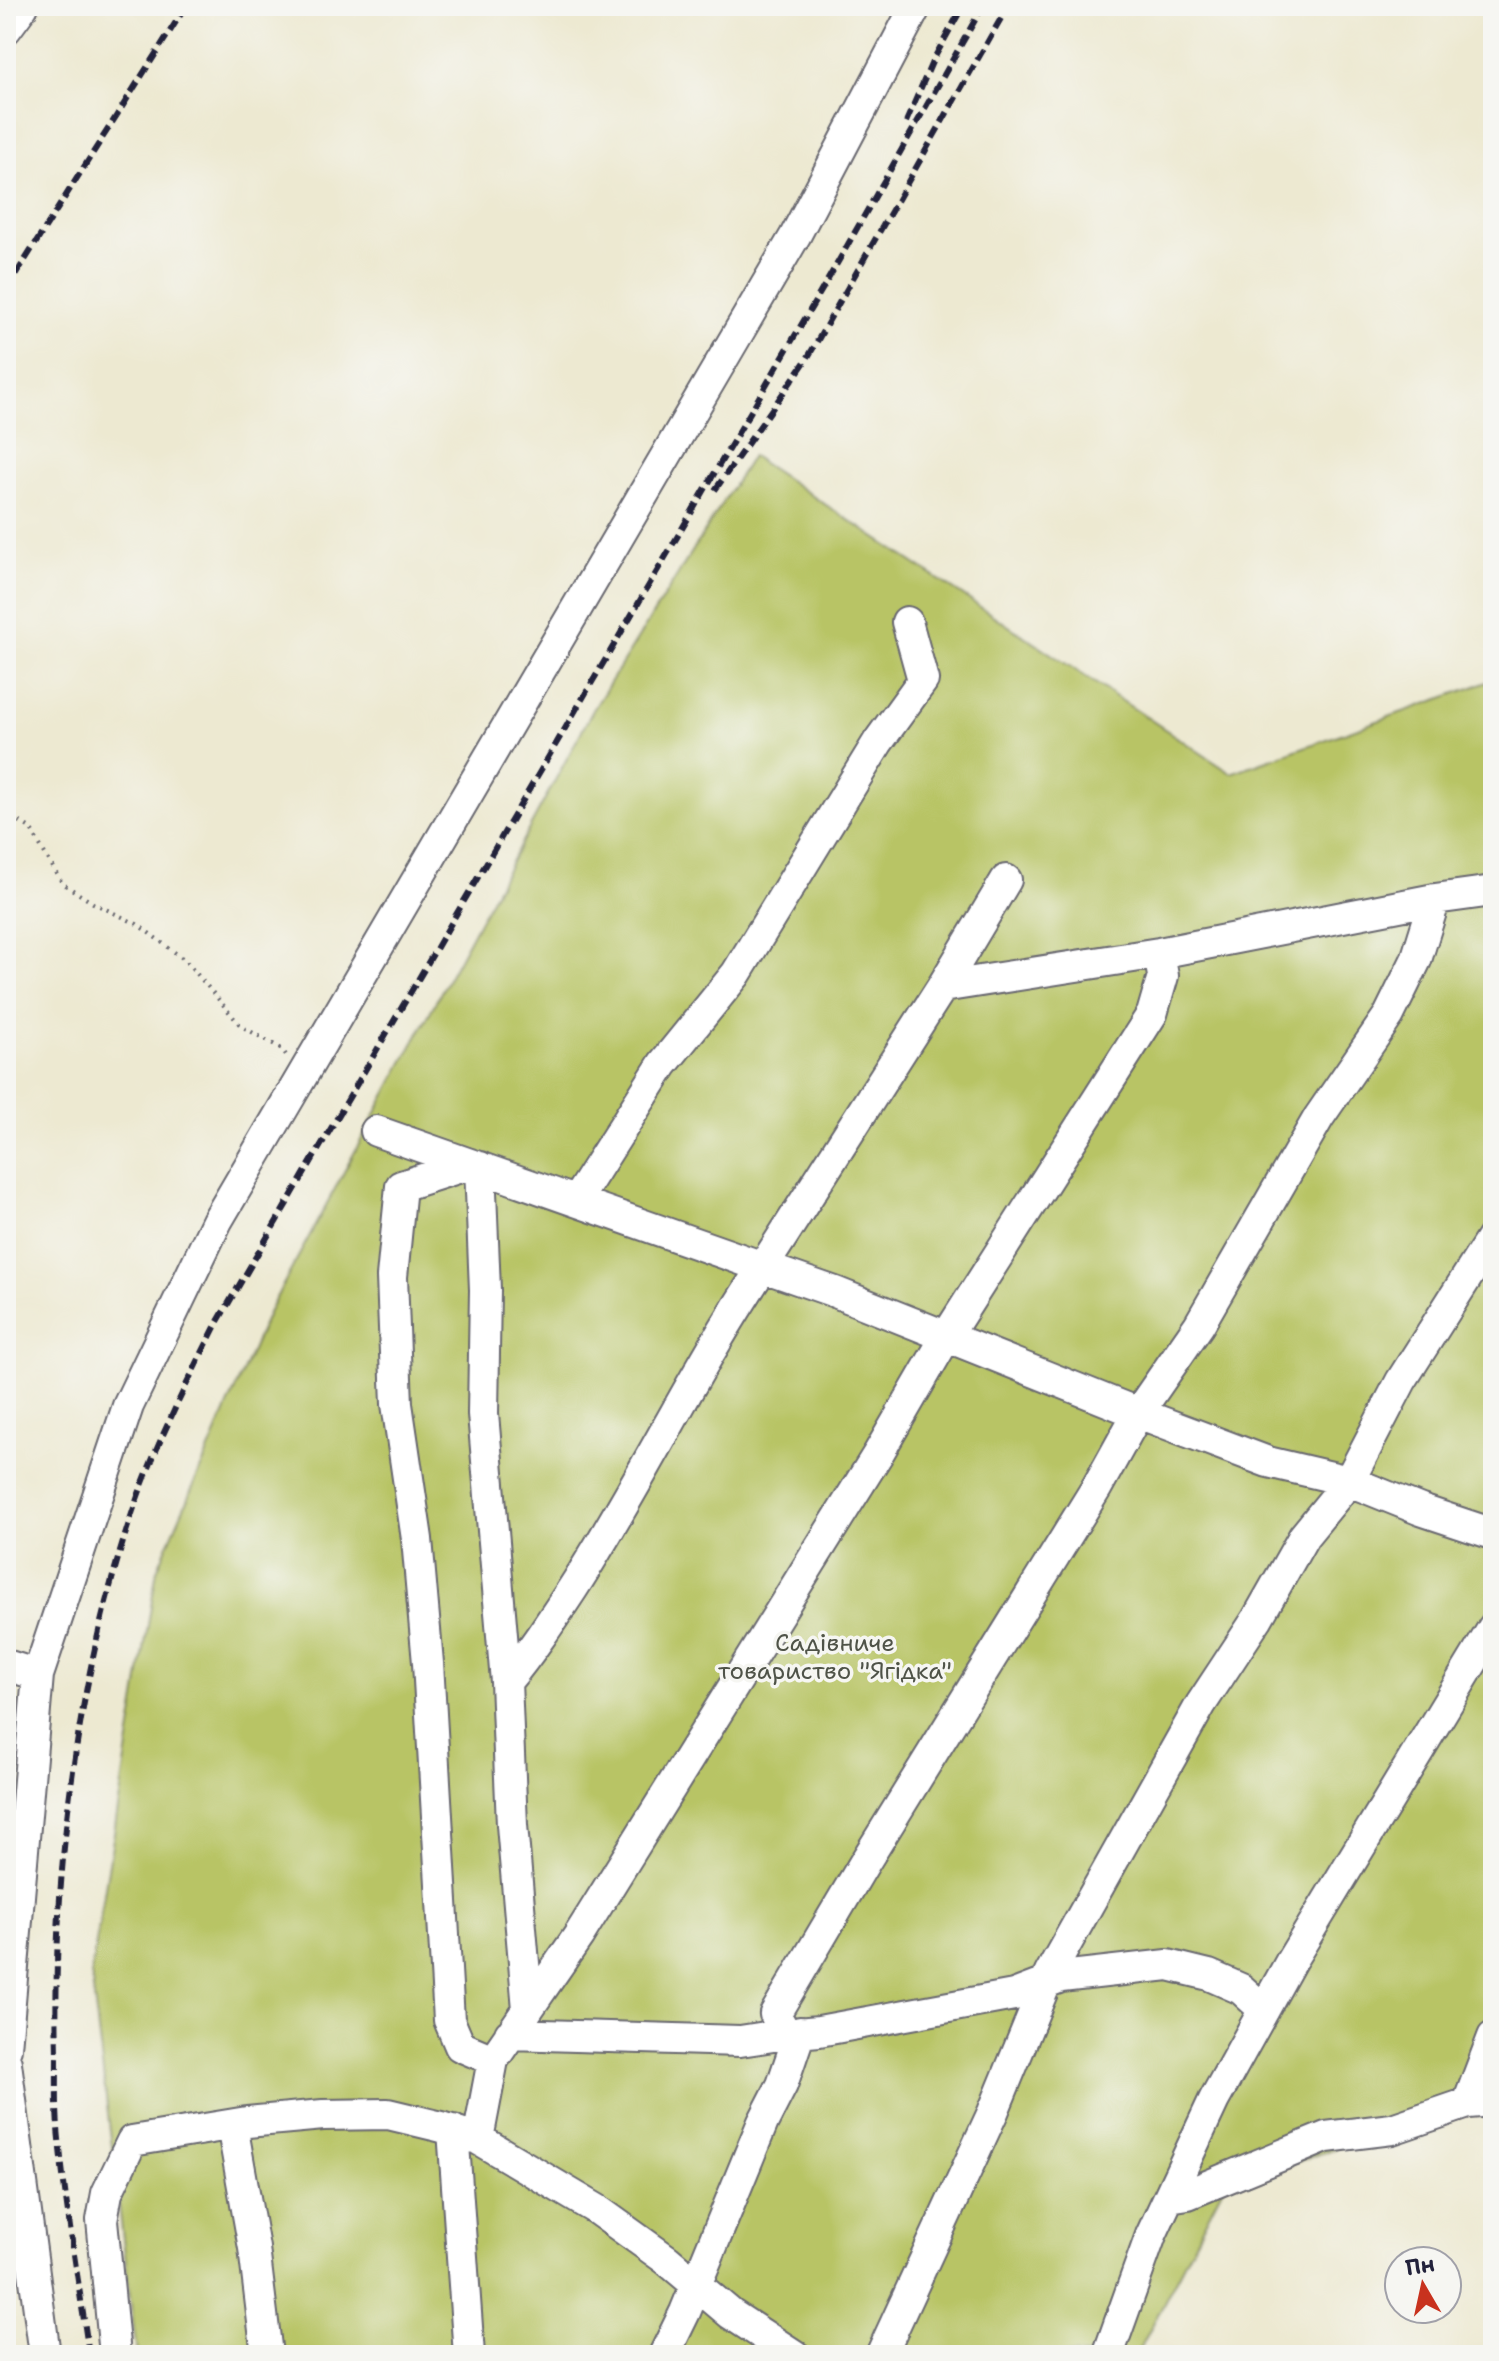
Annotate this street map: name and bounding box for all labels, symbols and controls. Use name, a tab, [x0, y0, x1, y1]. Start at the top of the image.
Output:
park label: Садівниче товариство "Ягідка"	[718, 1627, 952, 1687]
north arrow	[1383, 2245, 1463, 2325]
text: Пн	[1403, 2249, 1437, 2282]

